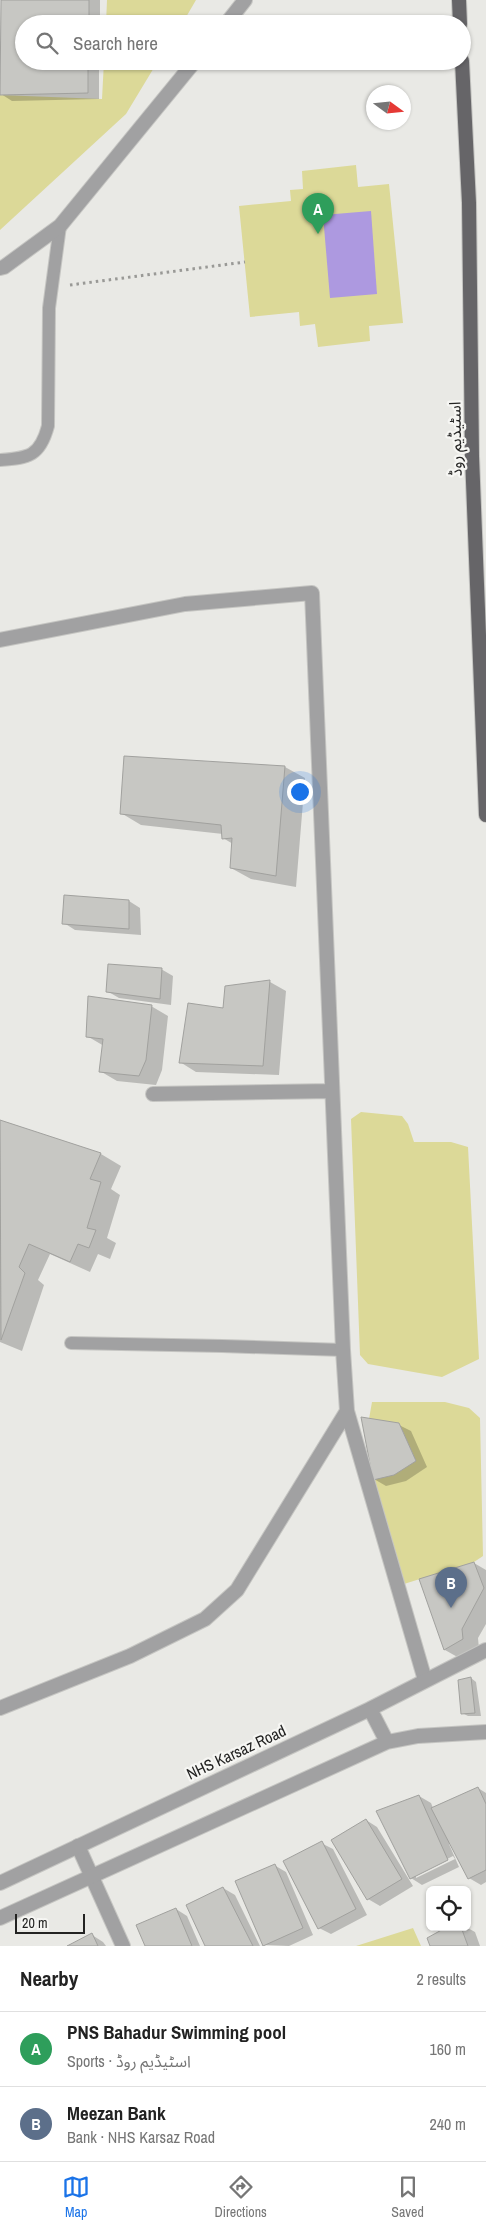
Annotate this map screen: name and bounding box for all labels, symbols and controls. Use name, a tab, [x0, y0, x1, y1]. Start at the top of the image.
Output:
search box	[15, 15, 471, 70]
icon: search	[33, 29, 61, 57]
text: Search here	[73, 30, 158, 56]
north arrow	[366, 85, 411, 130]
pin: A	[302, 193, 334, 234]
street label: اسٹیڈیم روڈ	[443, 401, 469, 477]
your location	[287, 779, 313, 805]
pin: B	[435, 1567, 467, 1608]
street label: NHS Karsaz Road	[183, 1719, 289, 1785]
map controls	[426, 1886, 471, 1931]
button: locate	[426, 1886, 471, 1931]
scale bar	[15, 1911, 85, 1934]
text: 20 m	[22, 1914, 48, 1932]
text: Nearby	[20, 1964, 78, 1993]
text: 2 results	[416, 1968, 466, 1990]
text: PNS Bahadur Swimming pool	[67, 2019, 286, 2045]
text: A	[31, 2038, 41, 2060]
text: 160 m	[430, 2038, 466, 2060]
text: Sports · اسٹیڈیم روڈ	[67, 2050, 191, 2072]
text: Meezan Bank	[67, 2100, 166, 2126]
text: B	[31, 2113, 41, 2135]
text: 240 m	[430, 2113, 466, 2135]
text: Bank · NHS Karsaz Road	[67, 2126, 215, 2148]
tab: Map	[62, 2173, 90, 2221]
tab: Directions	[215, 2173, 267, 2221]
tab: Saved	[391, 2173, 424, 2221]

